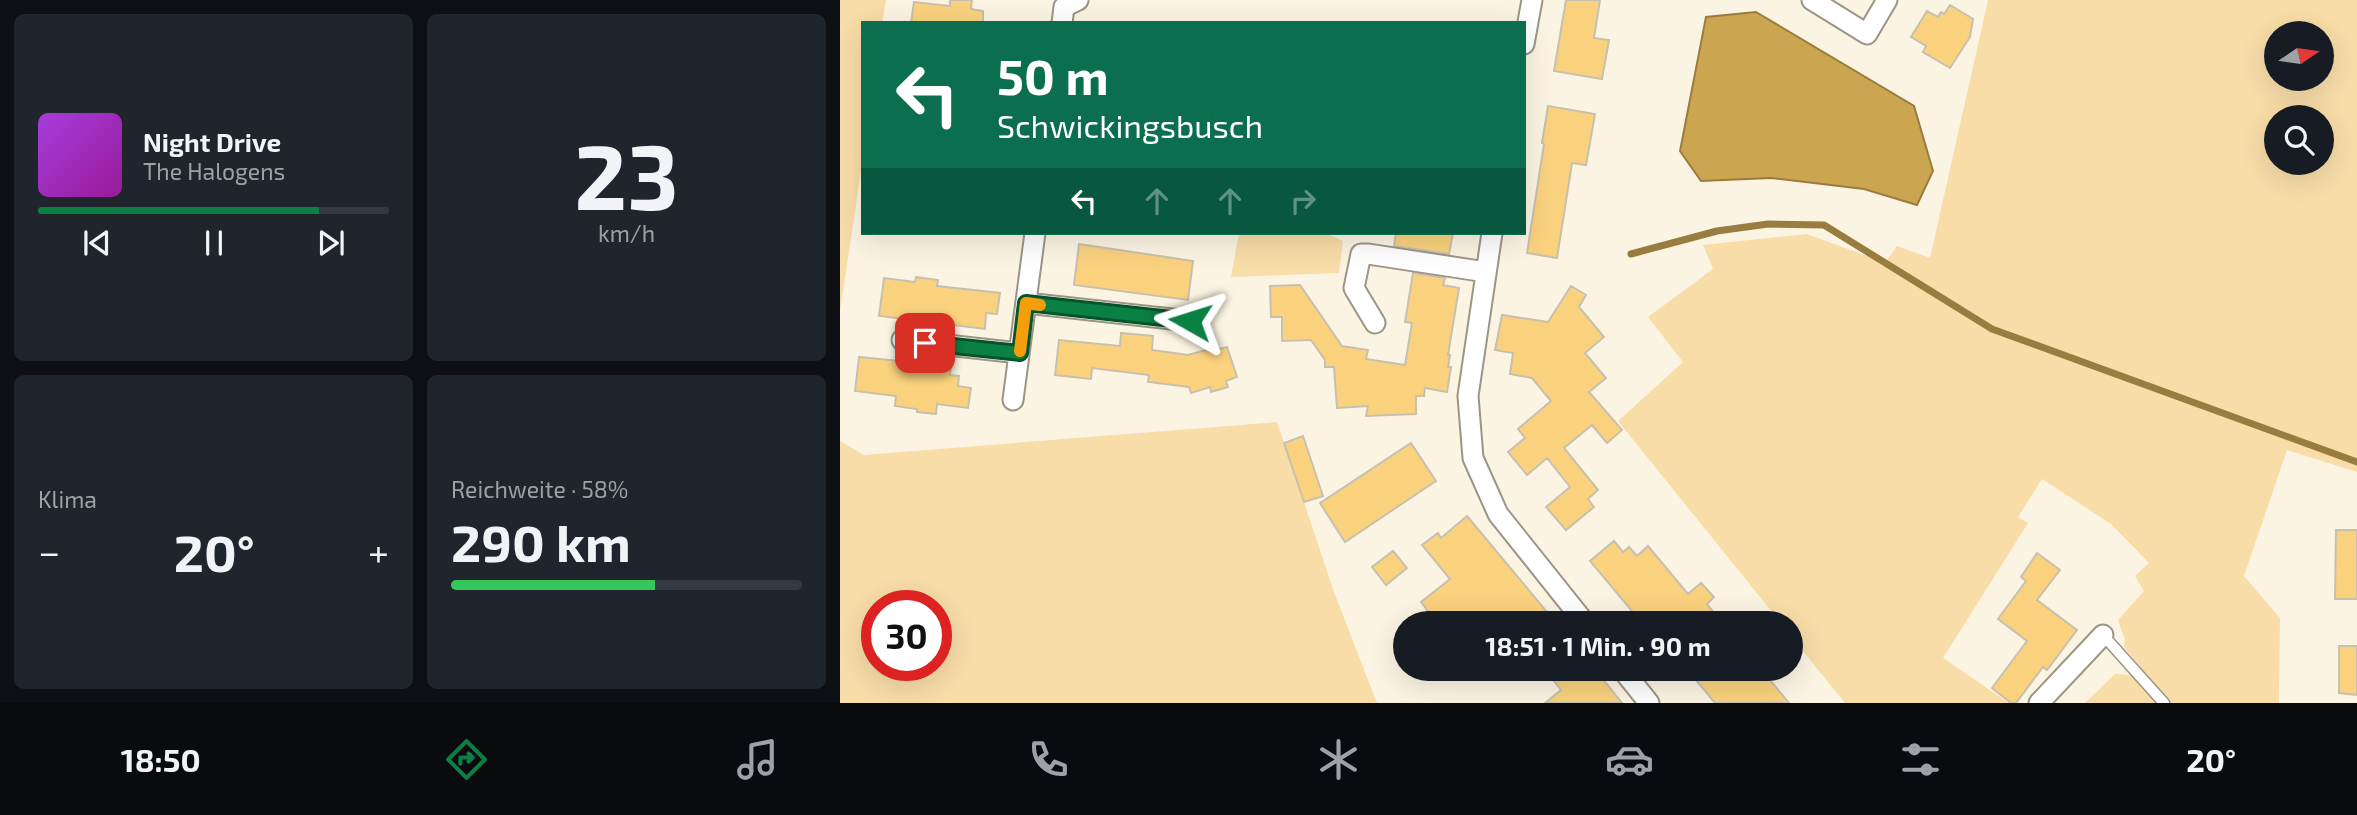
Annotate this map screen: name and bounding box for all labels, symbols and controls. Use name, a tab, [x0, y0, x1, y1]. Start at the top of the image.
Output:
north arrow	[2264, 21, 2334, 91]
map controls	[2264, 21, 2334, 175]
text: 50 m	[997, 46, 1109, 105]
icon: left	[882, 49, 973, 140]
button: search	[2264, 105, 2334, 175]
text: Schwickingsbusch	[997, 106, 1263, 144]
text: 23	[574, 119, 679, 228]
text: Night Drive	[143, 126, 281, 157]
text: The Halogens	[143, 157, 285, 185]
icon: left	[1065, 182, 1103, 220]
icon: ahead	[1138, 182, 1176, 220]
icon: ahead	[1211, 182, 1249, 220]
icon: right	[1284, 182, 1322, 220]
text: km/h	[598, 219, 655, 247]
icon: previous	[78, 224, 116, 262]
icon: pause	[195, 224, 233, 262]
icon: next	[312, 224, 350, 262]
position arrow	[1153, 284, 1227, 358]
pin	[895, 313, 955, 373]
icon: arrive	[906, 324, 944, 362]
text: Reichweite · 58%	[451, 475, 628, 503]
text: Klima	[38, 485, 97, 513]
text: 290 km	[451, 510, 631, 572]
text: 20°	[174, 520, 255, 582]
text: −	[38, 528, 60, 574]
text: +	[368, 528, 389, 574]
speed limit sign: 30	[861, 590, 952, 681]
text: 18:51 · 1 Min. · 90 m	[1485, 630, 1711, 661]
icon: directions	[442, 735, 491, 784]
icon: music	[733, 735, 782, 784]
icon: phone	[1024, 735, 1073, 784]
icon: climate	[1314, 735, 1363, 784]
icon: car	[1605, 735, 1654, 784]
icon: filters	[1896, 735, 1945, 784]
text: 18:50	[121, 740, 201, 778]
text: 20°	[2186, 740, 2236, 778]

